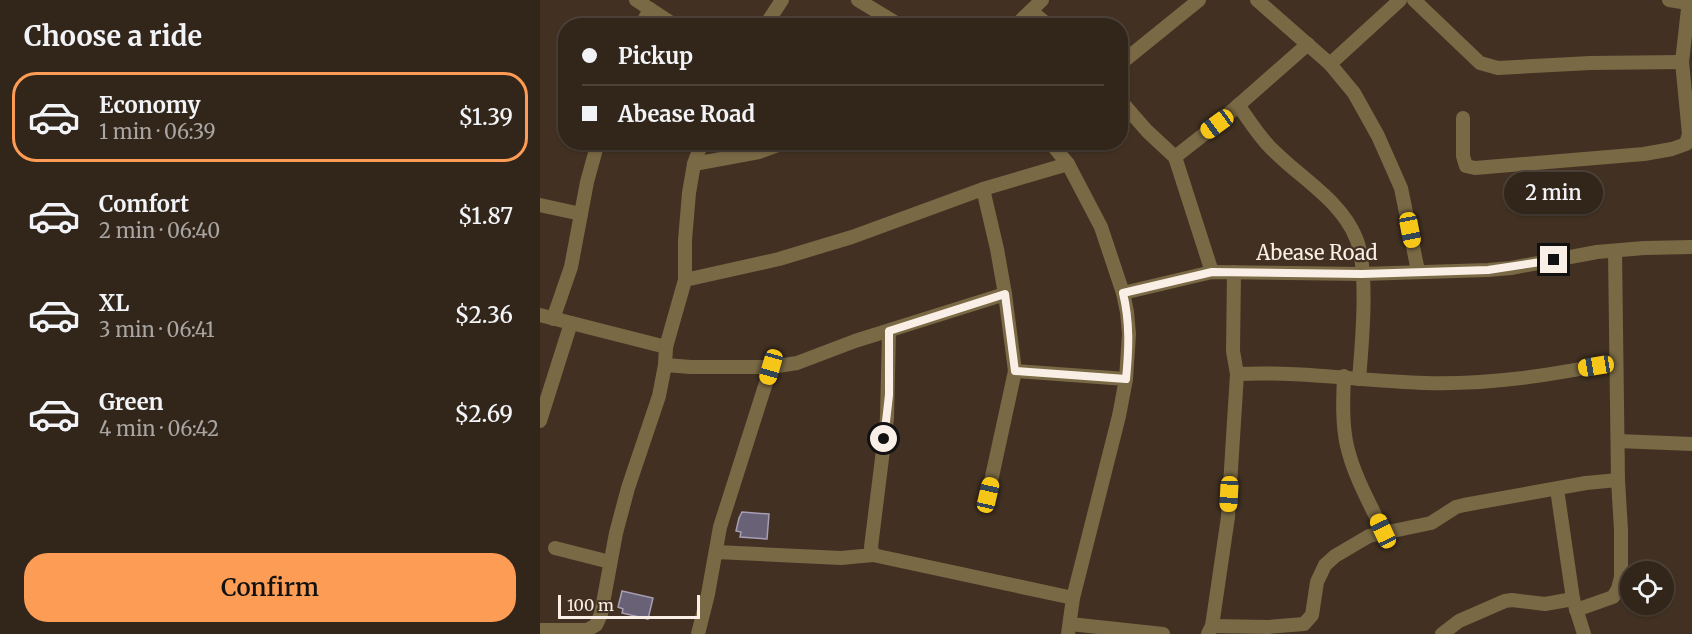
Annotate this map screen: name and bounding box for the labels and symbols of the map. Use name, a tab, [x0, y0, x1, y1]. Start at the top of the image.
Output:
car	[1197, 106, 1237, 142]
callout: 2 min	[1504, 173, 1604, 215]
car	[1398, 211, 1422, 249]
street label: Abease Road	[1255, 240, 1378, 265]
route end	[1540, 246, 1567, 273]
car	[757, 347, 785, 387]
car	[1577, 354, 1615, 378]
route start	[870, 425, 897, 452]
car	[975, 475, 1001, 515]
car	[1219, 476, 1239, 512]
car	[1367, 511, 1399, 551]
scale bar	[558, 592, 700, 620]

